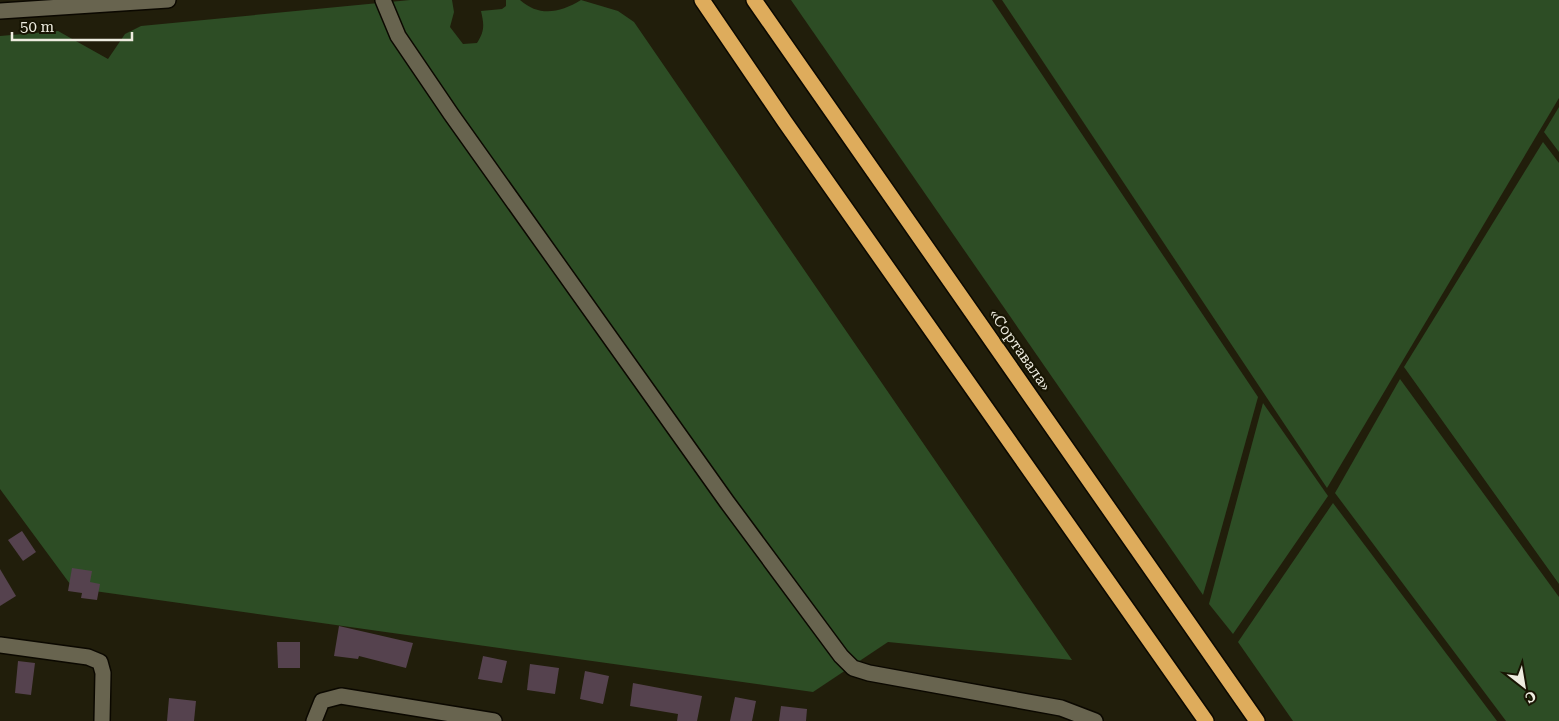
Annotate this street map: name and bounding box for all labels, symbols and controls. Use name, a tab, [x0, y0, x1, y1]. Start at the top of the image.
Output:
scale bar	[12, 10, 132, 42]
text: 50 m	[20, 18, 55, 36]
street label: «Сортавала»	[985, 306, 1055, 394]
north arrow	[1499, 661, 1549, 711]
text: С	[1522, 688, 1539, 707]

